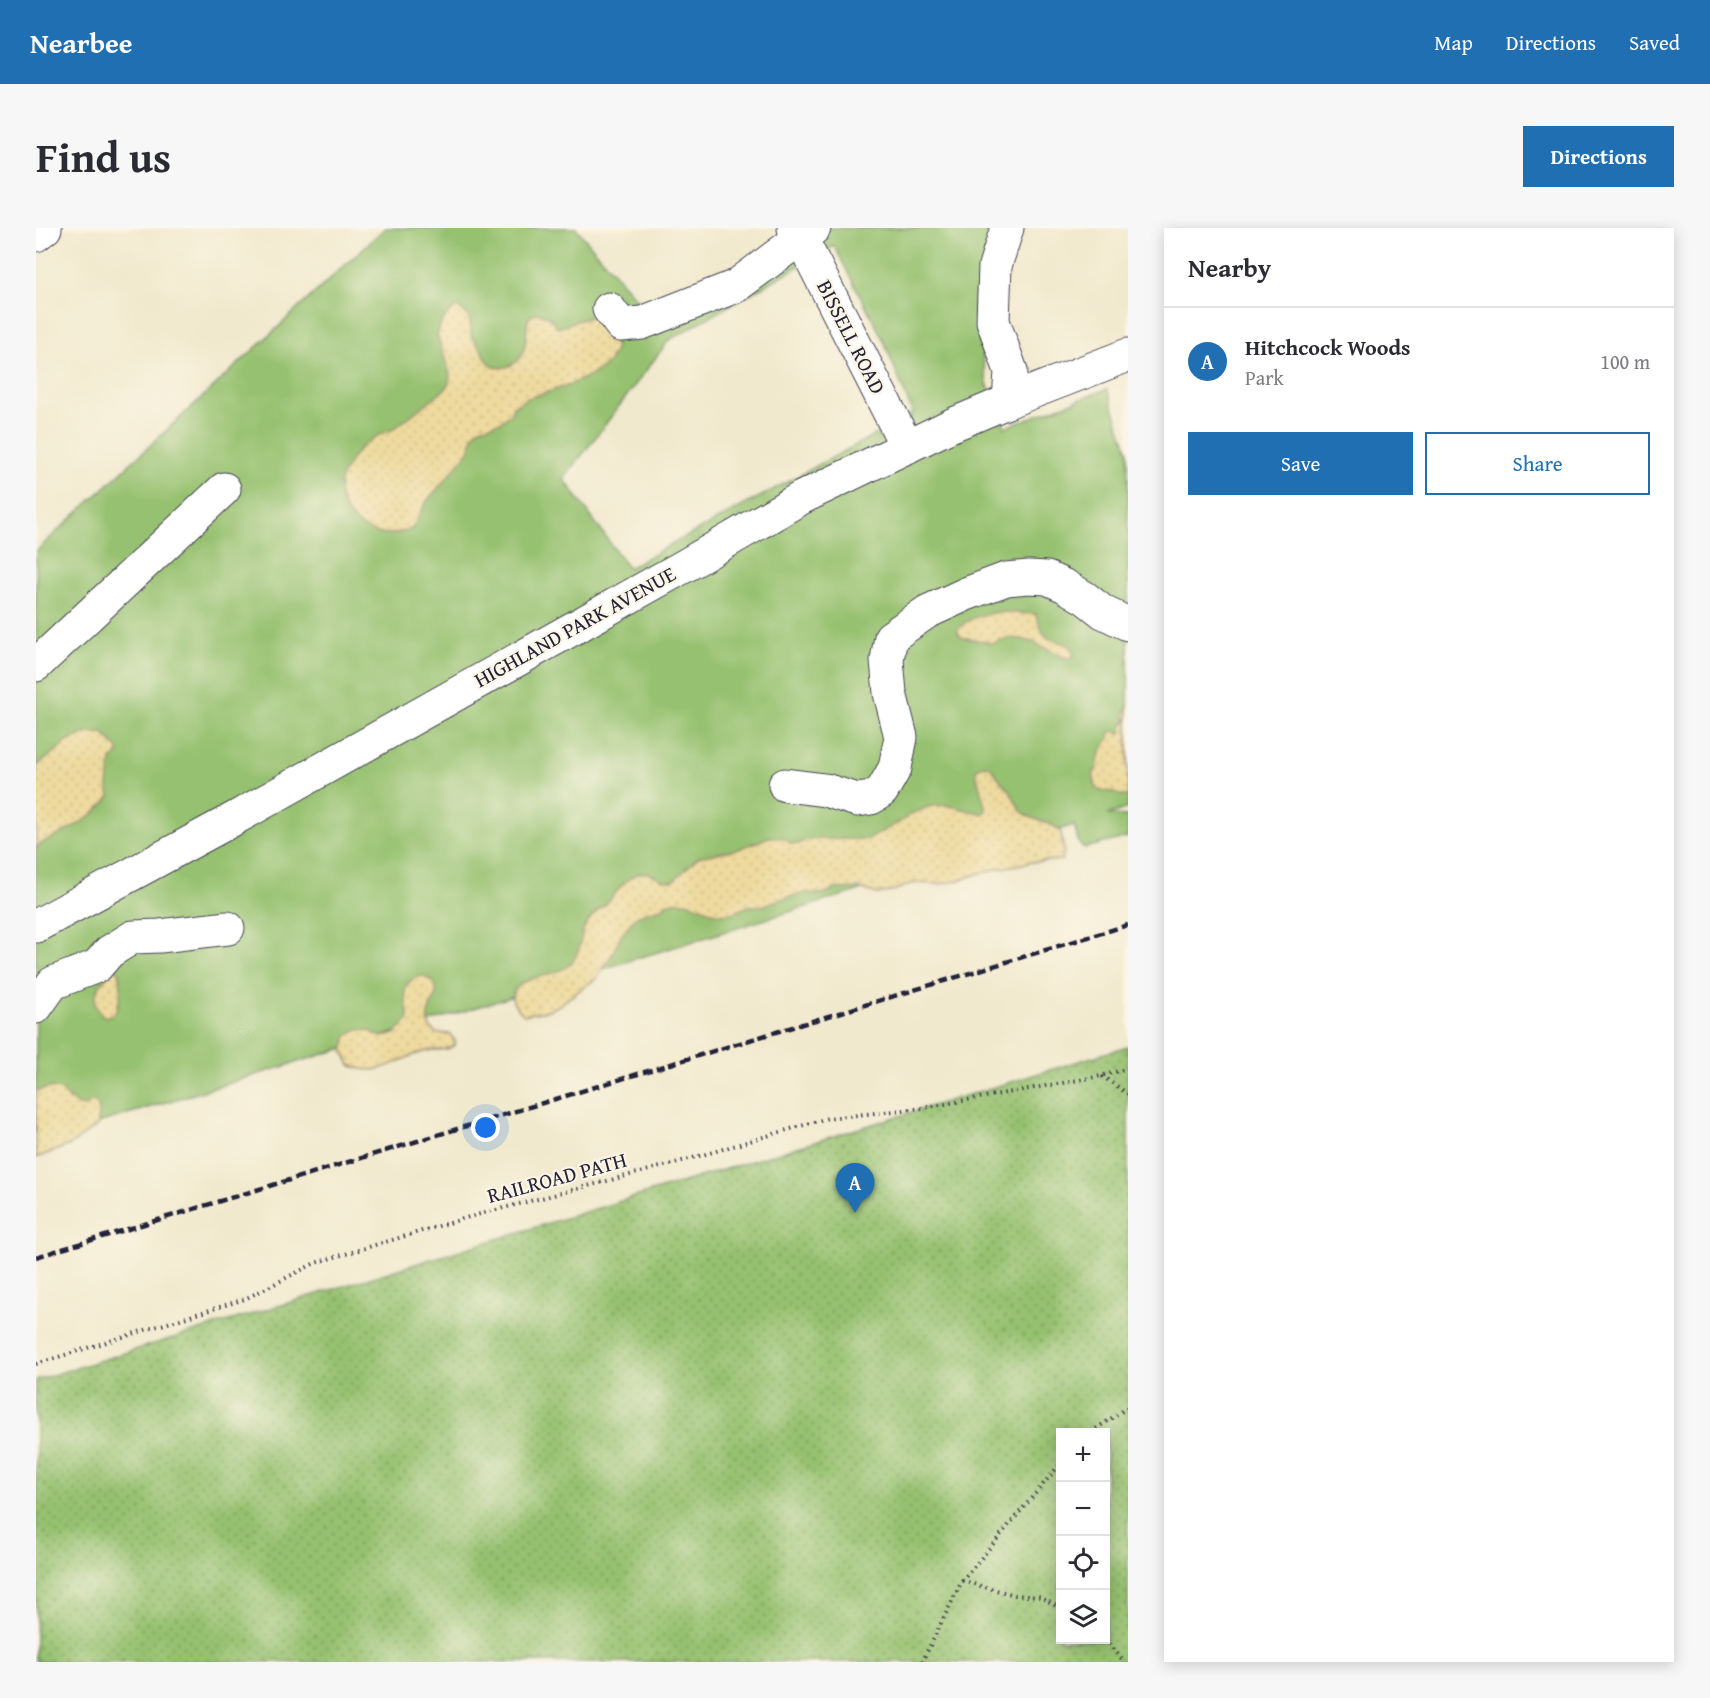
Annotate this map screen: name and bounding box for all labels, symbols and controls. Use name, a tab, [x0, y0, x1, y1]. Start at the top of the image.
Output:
text: Nearbee	[30, 22, 133, 63]
text: Map	[1434, 27, 1473, 58]
text: Directions	[1506, 27, 1596, 58]
text: Saved	[1629, 27, 1680, 58]
text: Find us	[36, 126, 171, 187]
button: Directions	[1523, 126, 1674, 187]
text: Nearby	[1188, 248, 1271, 287]
street label: BISSELL ROAD	[809, 274, 893, 399]
text: Hitchcock Woods	[1245, 331, 1411, 363]
text: A	[1201, 347, 1214, 376]
text: 100 m	[1600, 347, 1650, 376]
text: Park	[1245, 363, 1284, 392]
button: Save	[1188, 432, 1413, 495]
button: Share	[1425, 432, 1650, 495]
street label: HIGHLAND PARK AVENUE	[468, 558, 682, 695]
your location	[471, 1113, 500, 1142]
street label: RAILROAD PATH	[484, 1144, 630, 1211]
pin: A	[836, 1164, 874, 1213]
map controls	[1056, 1428, 1110, 1644]
button: +	[1056, 1428, 1110, 1482]
button: −	[1056, 1482, 1110, 1536]
button: locate	[1056, 1536, 1110, 1590]
button: layers	[1056, 1590, 1110, 1644]

